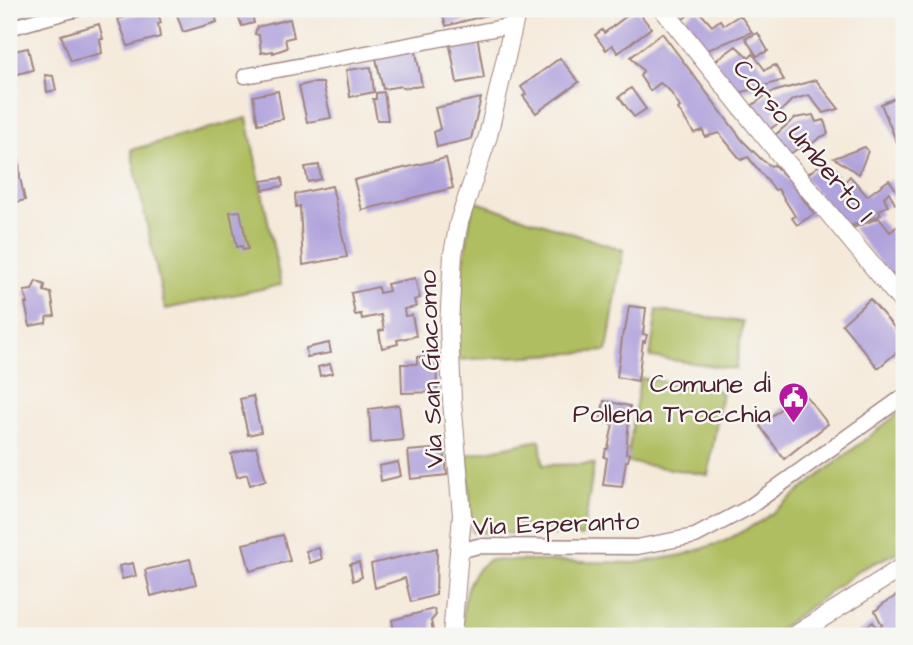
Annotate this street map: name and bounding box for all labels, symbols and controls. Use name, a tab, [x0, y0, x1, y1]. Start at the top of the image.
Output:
street label: Corso Umberto I	[724, 51, 882, 230]
street label: Via San Giacomo	[410, 269, 452, 469]
place label: Comune di Pollena Trocchia	[573, 366, 771, 432]
public building icon: Comune di Pollena Trocchia	[777, 381, 811, 425]
street label: Via Esperanto	[472, 503, 640, 545]

